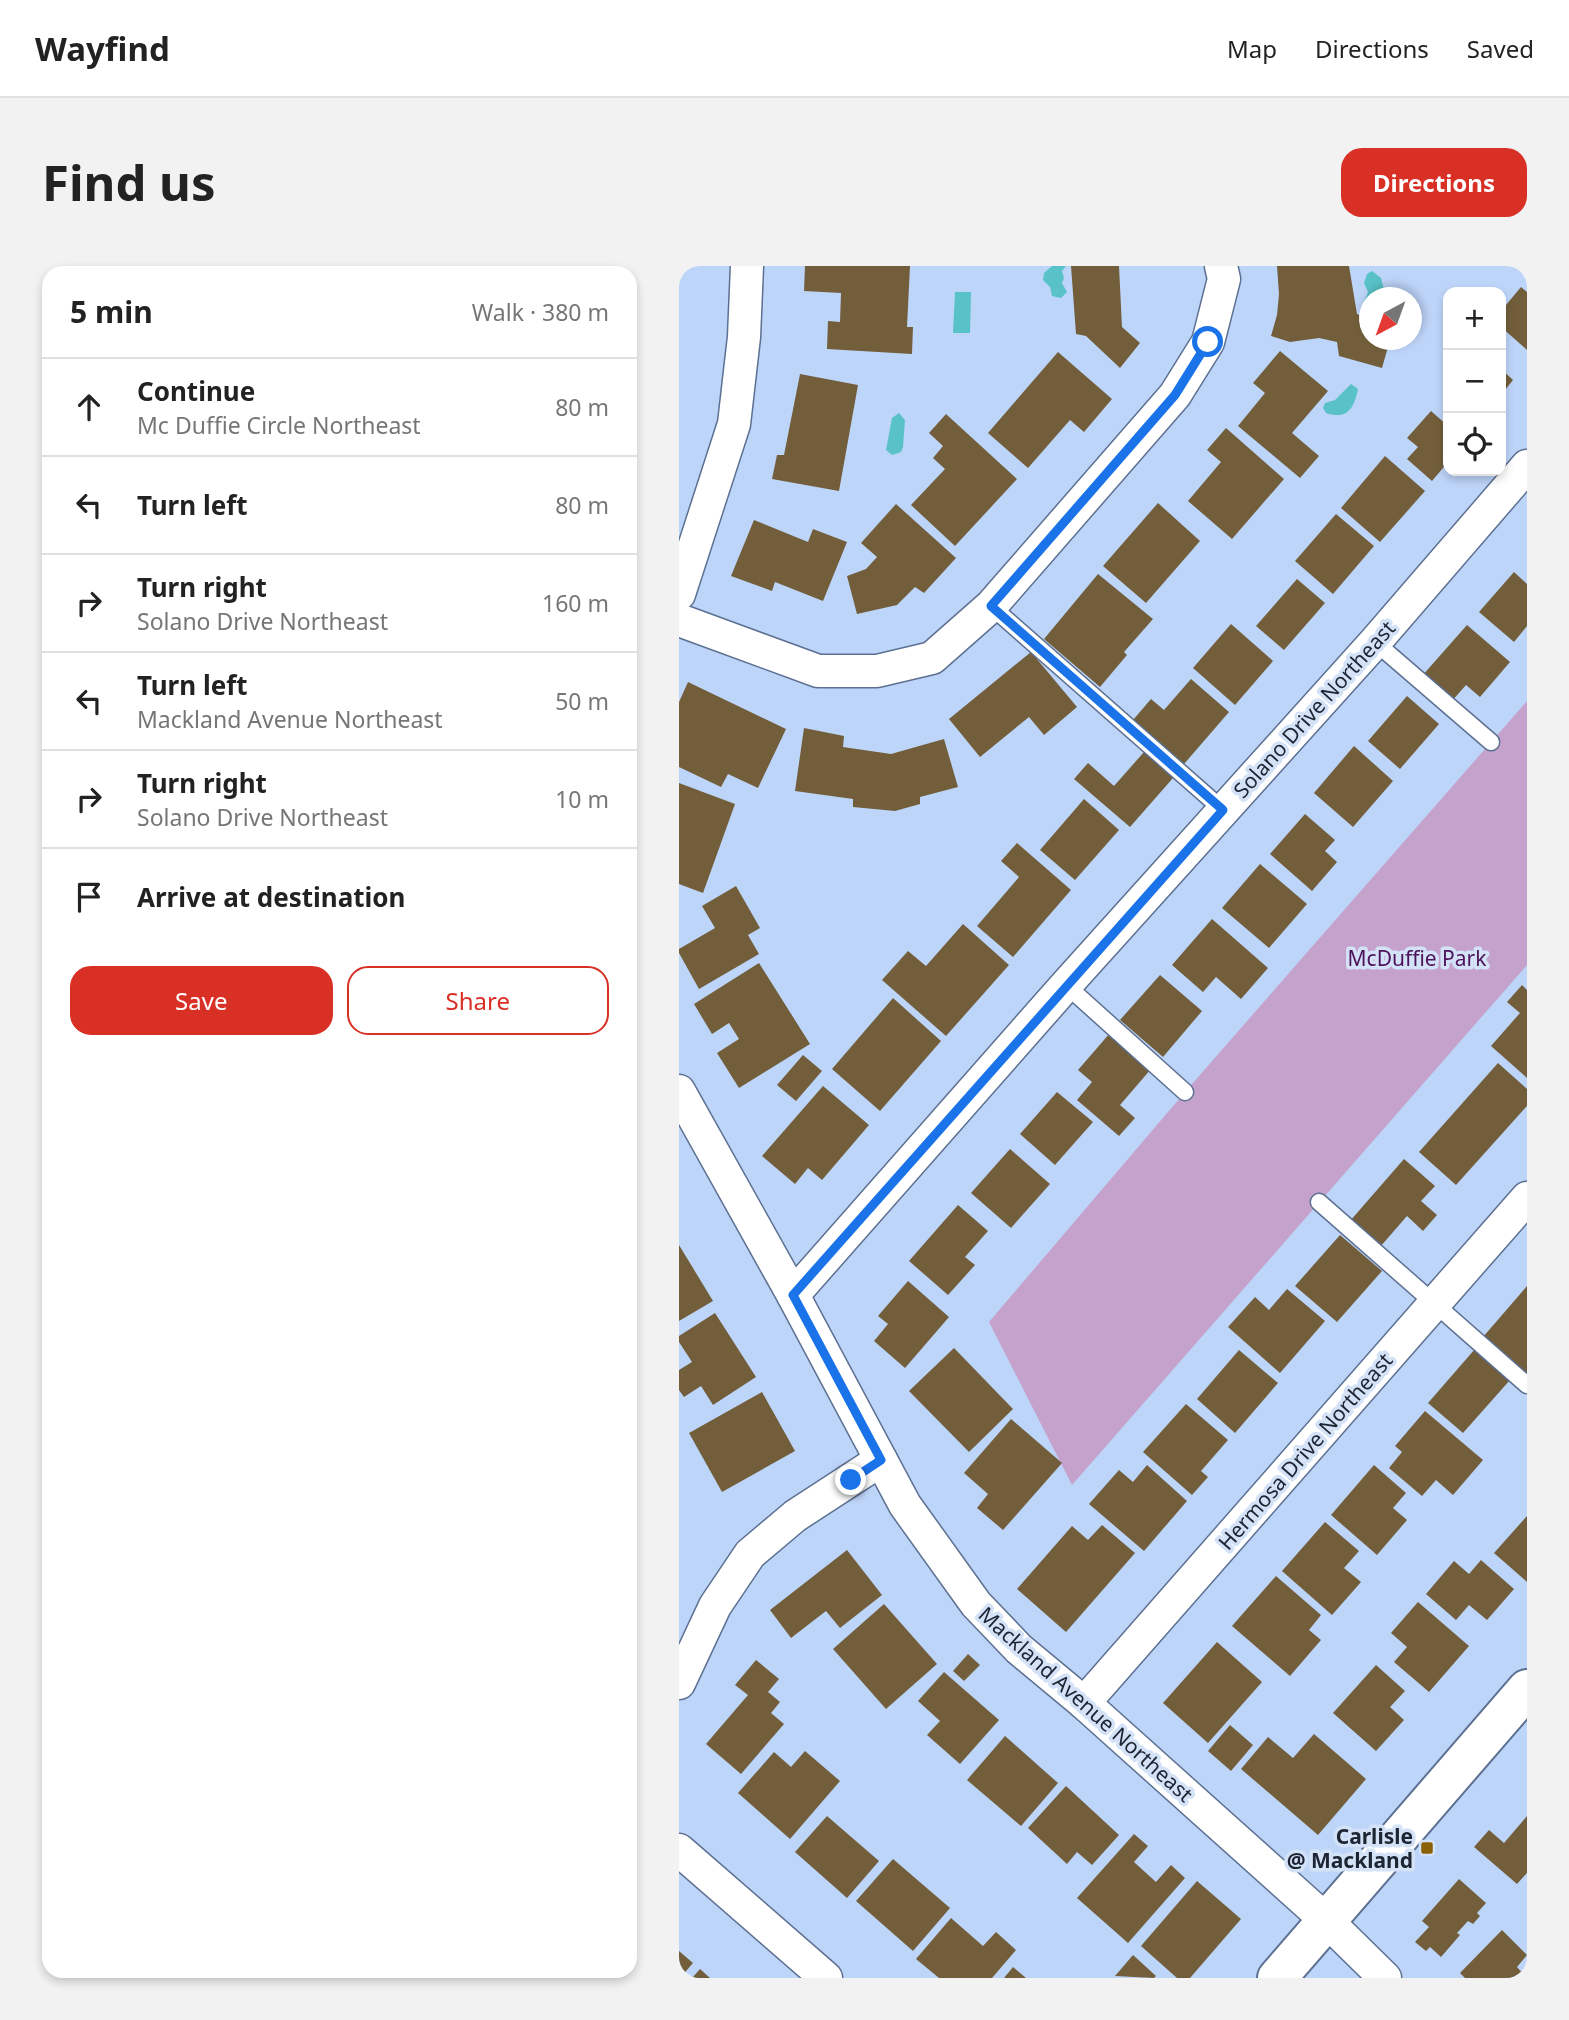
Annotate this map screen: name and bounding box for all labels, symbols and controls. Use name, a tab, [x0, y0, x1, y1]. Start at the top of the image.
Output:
text: Wayfind	[35, 26, 170, 71]
text: Map	[1227, 32, 1277, 65]
text: Directions	[1315, 32, 1429, 65]
text: Saved	[1467, 32, 1534, 65]
button: Directions	[1341, 148, 1527, 217]
text: Find us	[42, 149, 216, 215]
north arrow	[1359, 287, 1422, 350]
map controls	[1443, 287, 1506, 476]
button: +	[1443, 287, 1506, 350]
text: 5 min	[70, 291, 153, 332]
text: Walk · 380 m	[472, 296, 609, 328]
route start	[1192, 326, 1223, 357]
button: −	[1443, 350, 1506, 413]
text: Continue	[137, 373, 255, 409]
icon: ahead	[70, 388, 108, 426]
text: 80 m	[555, 391, 609, 423]
text: Mc Duffie Circle Northeast	[137, 409, 421, 441]
button: locate	[1443, 413, 1506, 476]
icon: left	[70, 486, 108, 524]
text: Turn left	[137, 487, 248, 523]
text: 80 m	[555, 489, 609, 521]
text: Turn right	[137, 569, 267, 605]
icon: right	[70, 584, 108, 622]
text: 160 m	[542, 587, 609, 619]
text: Solano Drive Northeast	[137, 605, 388, 637]
street label: Solano Drive Northeast	[1227, 614, 1401, 804]
text: Turn left	[137, 667, 248, 703]
icon: left	[70, 682, 108, 720]
text: 50 m	[555, 685, 609, 717]
text: Mackland Avenue Northeast	[137, 703, 443, 735]
text: Turn right	[137, 765, 267, 801]
icon: right	[70, 780, 108, 818]
text: 10 m	[555, 783, 609, 815]
text: Solano Drive Northeast	[137, 801, 388, 833]
icon: arrive	[70, 878, 108, 916]
text: Arrive at destination	[137, 879, 406, 915]
park label: McDuffie Park	[1348, 944, 1487, 972]
button: Save	[70, 966, 333, 1035]
button: Share	[347, 966, 609, 1035]
street label: Hermosa Drive Northeast	[1212, 1346, 1399, 1555]
route end	[835, 1464, 866, 1495]
street label: Mackland Avenue Northeast	[973, 1600, 1199, 1808]
place label: Carlisle @ Mackland	[1287, 1822, 1413, 1874]
marker: Carlisle @ Mackland	[1419, 1840, 1435, 1856]

